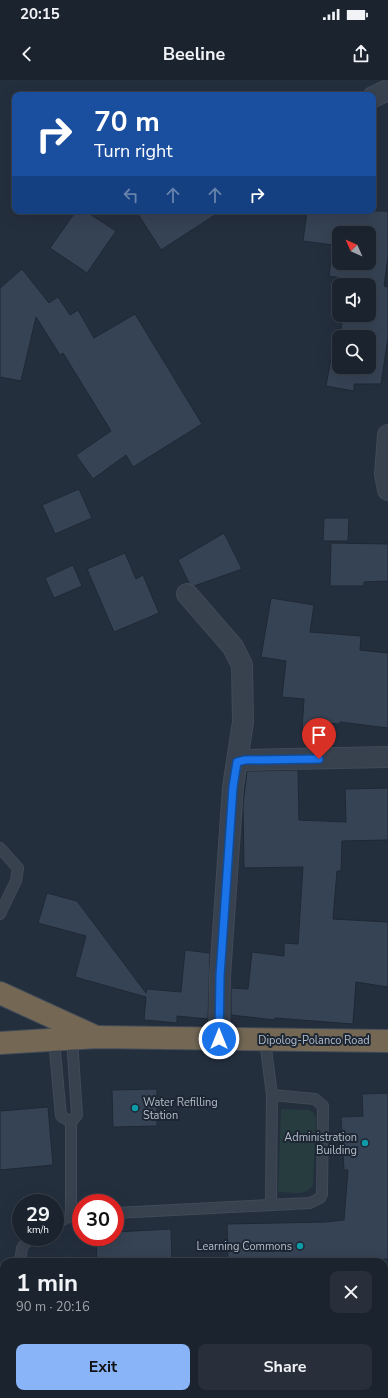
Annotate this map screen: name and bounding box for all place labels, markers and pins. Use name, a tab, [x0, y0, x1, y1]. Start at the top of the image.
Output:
pin	[302, 718, 336, 759]
place label: Water Refilling Station	[143, 1095, 218, 1123]
marker: Water Refilling Station	[130, 1103, 140, 1113]
place label: Administration Building	[284, 1130, 357, 1158]
marker: Administration Building	[360, 1138, 370, 1148]
place label: Learning Commons	[197, 1239, 292, 1254]
marker: Learning Commons	[295, 1241, 305, 1251]

